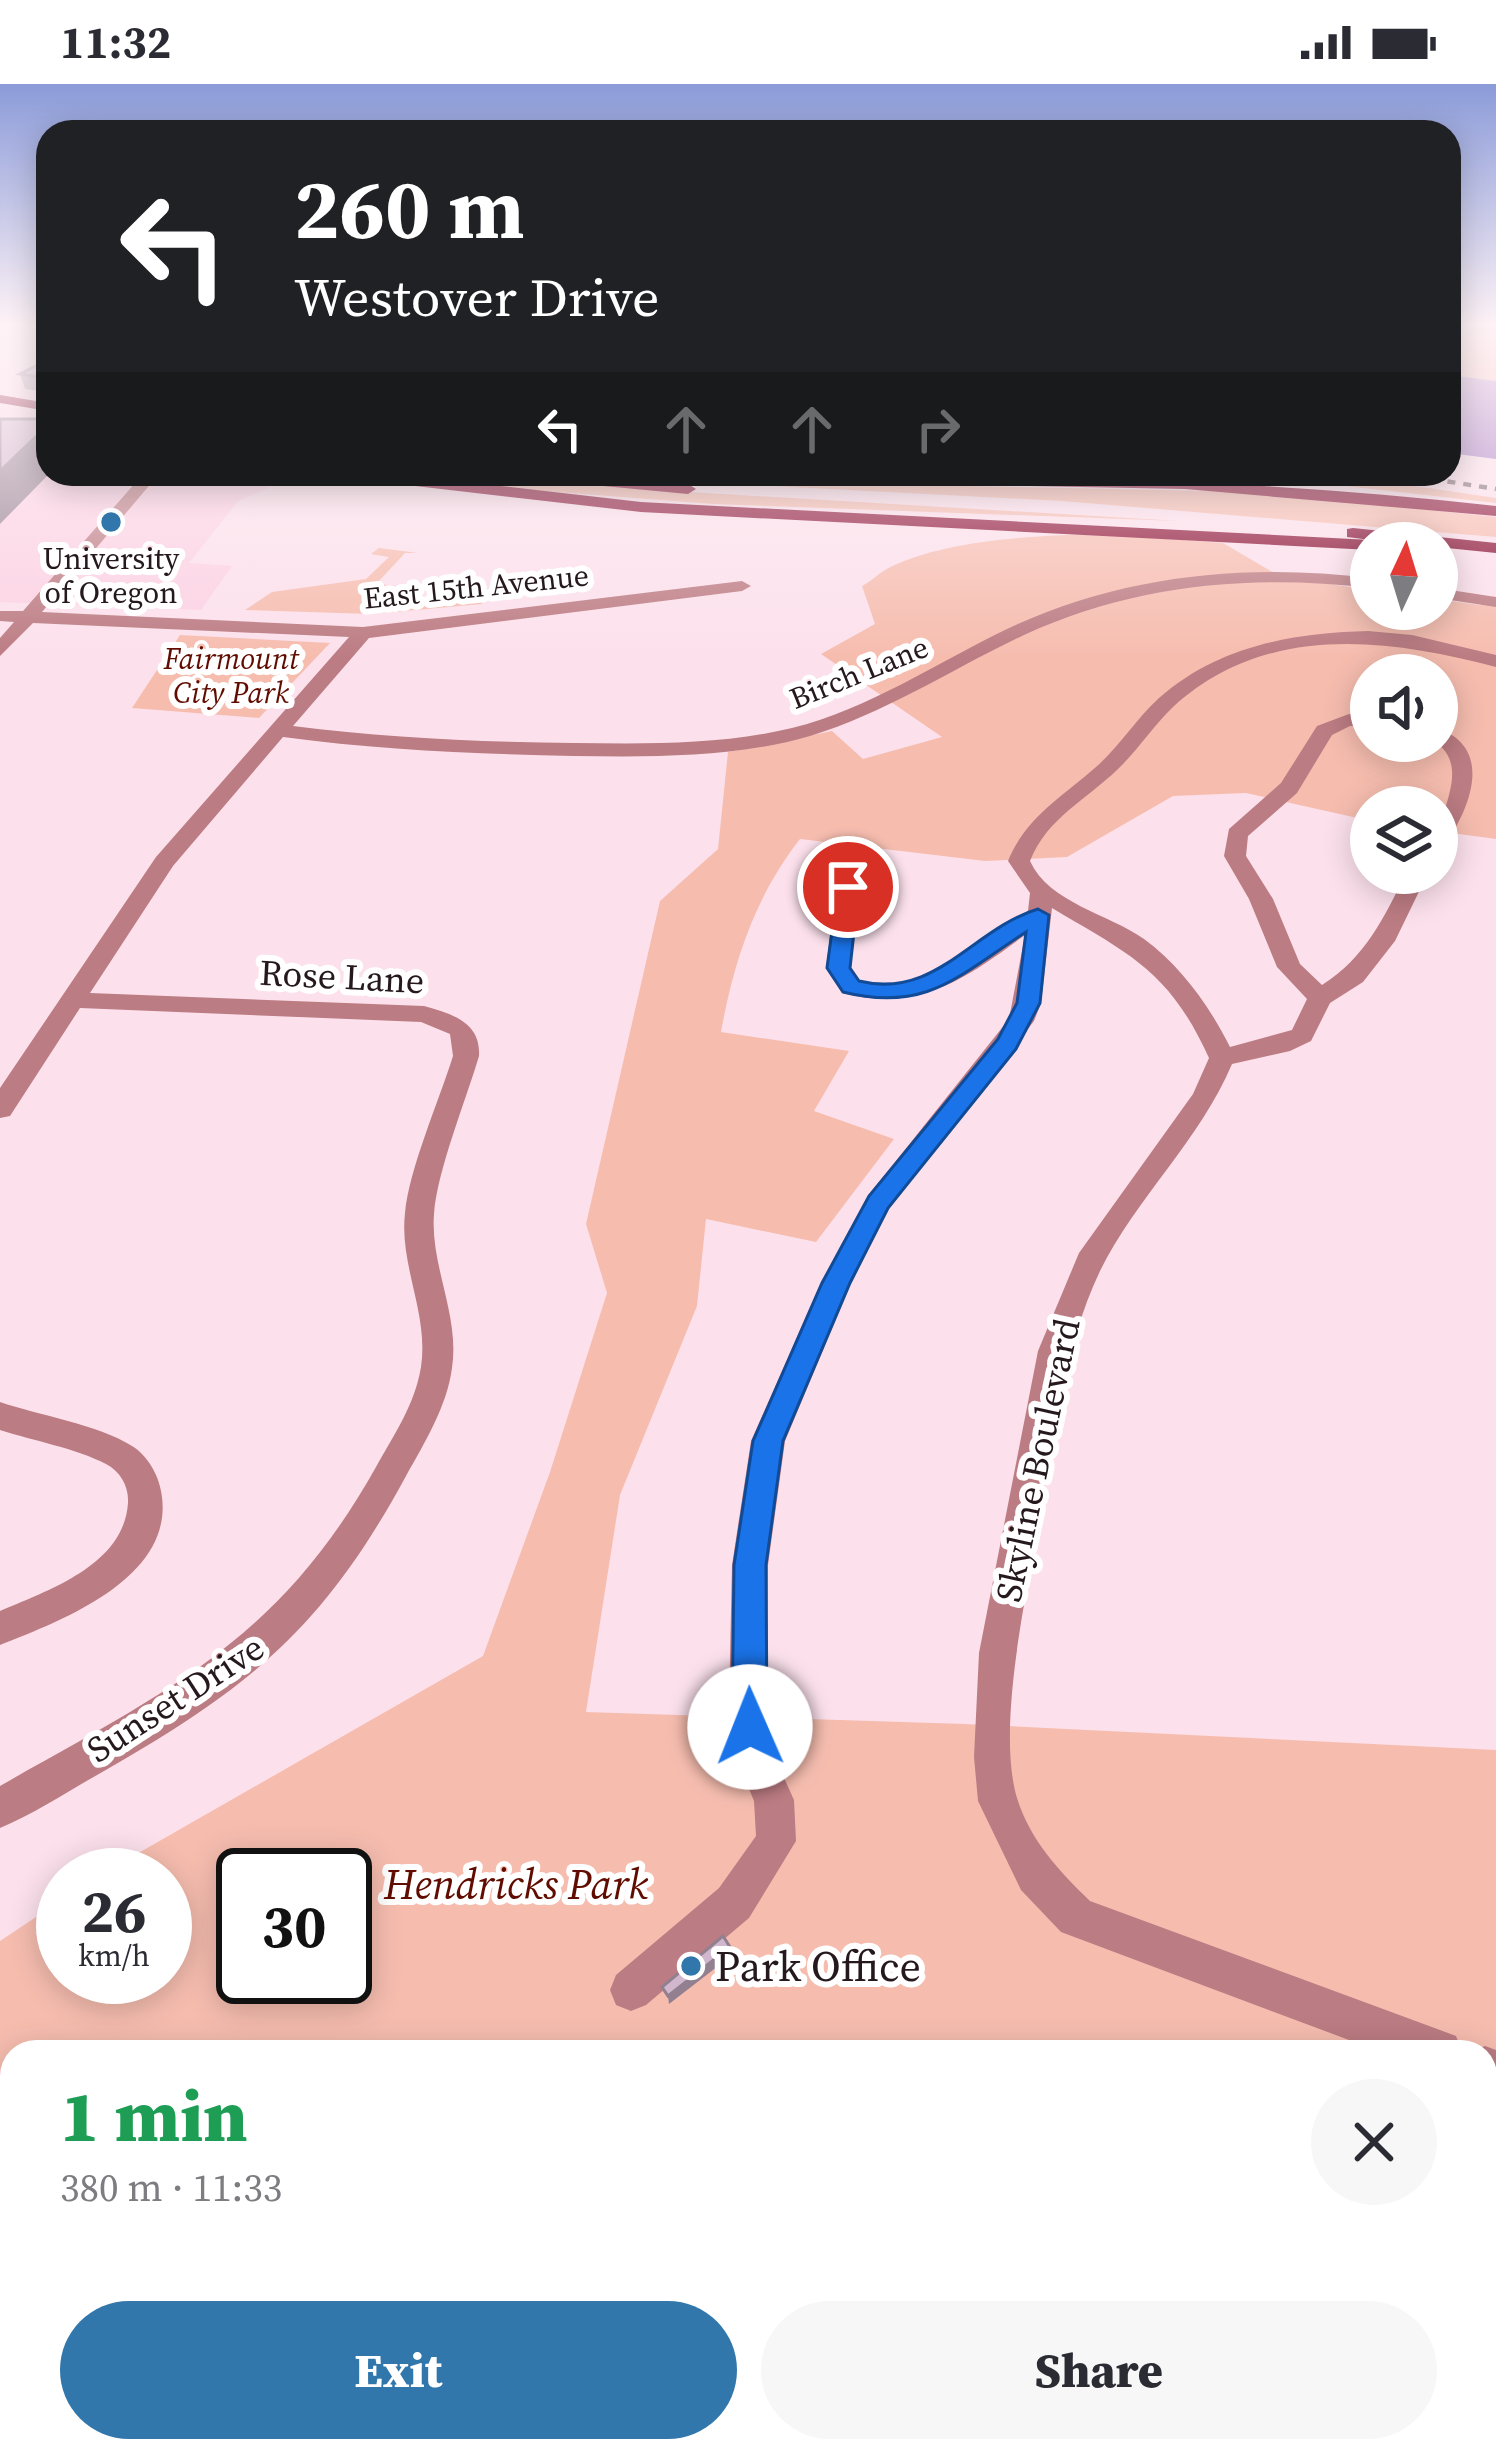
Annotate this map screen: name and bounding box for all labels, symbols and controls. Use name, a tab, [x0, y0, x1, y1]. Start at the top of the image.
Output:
text: 11:32	[60, 11, 171, 73]
text: 260 m	[294, 151, 525, 266]
icon: left	[96, 168, 252, 324]
text: Westover Drive	[294, 260, 660, 334]
icon: left	[527, 396, 593, 462]
icon: ahead	[653, 396, 719, 462]
icon: ahead	[779, 396, 845, 462]
icon: right	[905, 396, 971, 462]
marker: University of Oregon	[98, 509, 124, 535]
north arrow	[1350, 522, 1458, 630]
map controls	[1350, 522, 1458, 894]
place label: University of Oregon	[43, 538, 180, 613]
street label: East 15th Avenue	[361, 554, 591, 619]
street label: Birch Lane	[783, 626, 934, 719]
park label: Fairmount City Park	[162, 638, 300, 713]
button: sound	[1350, 654, 1458, 762]
button: layers	[1350, 786, 1458, 894]
pin	[797, 836, 899, 938]
icon: arrive	[815, 854, 881, 920]
street label: Rose Lane	[258, 948, 426, 1005]
street label: Skyline Boulevard	[984, 1314, 1091, 1606]
street label: Sunset Drive	[77, 1623, 273, 1774]
position arrow	[687, 1664, 813, 1790]
speed limit sign: 30	[216, 1848, 372, 2004]
park label: Hendricks Park	[383, 1855, 648, 1913]
text: 26	[81, 1870, 147, 1952]
text: km/h	[78, 1935, 150, 1976]
place label: Park Office	[715, 1937, 921, 1995]
marker: Park Office	[678, 1953, 704, 1979]
text: 1 min	[60, 2066, 248, 2165]
button: close	[1311, 2079, 1437, 2205]
text: 380 m · 11:33	[60, 2161, 282, 2214]
button: Exit	[60, 2301, 737, 2439]
button: Share	[761, 2301, 1437, 2439]

